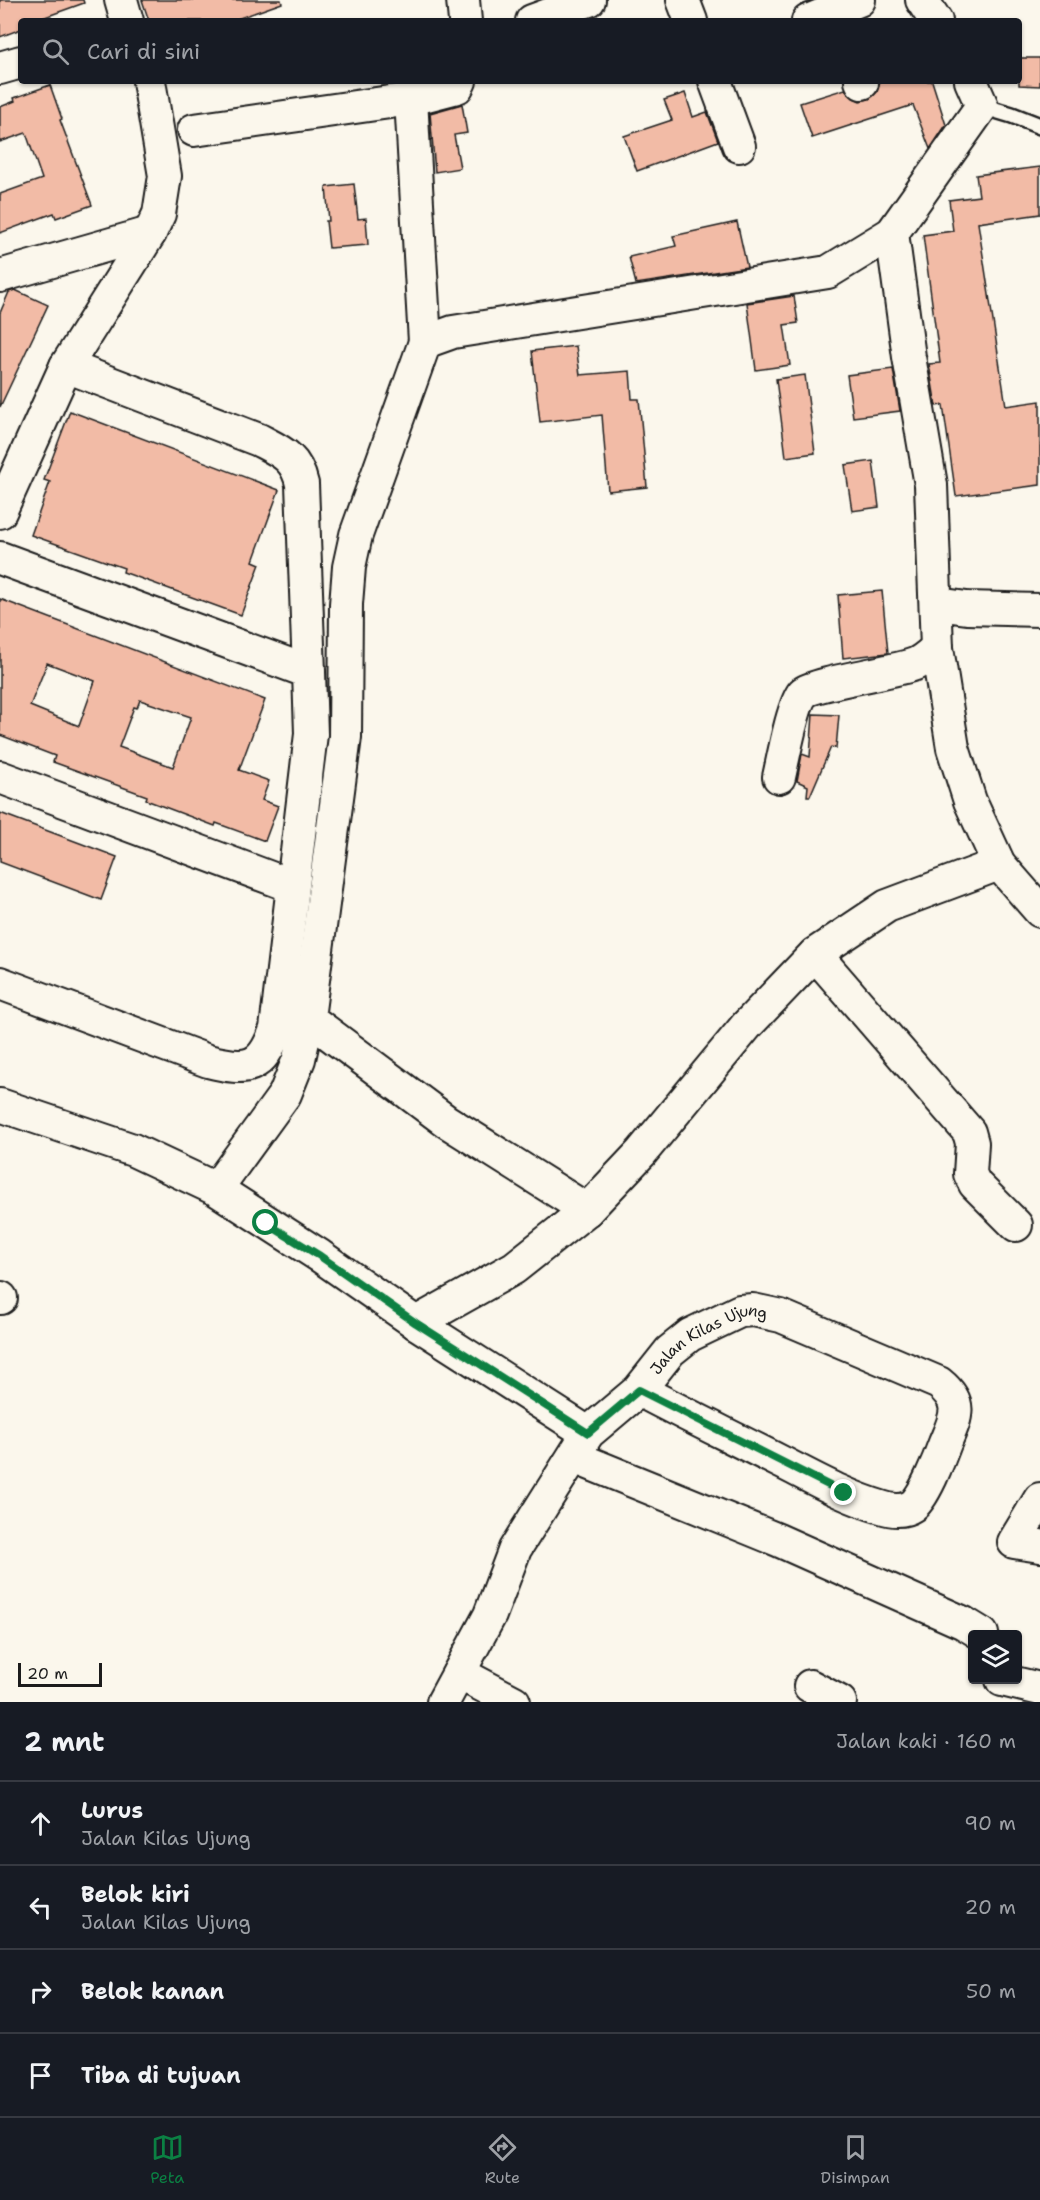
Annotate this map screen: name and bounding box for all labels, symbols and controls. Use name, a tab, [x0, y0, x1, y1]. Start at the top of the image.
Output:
search box	[18, 18, 1022, 84]
icon: search	[39, 35, 72, 68]
text: Cari di sini	[87, 37, 200, 66]
route start	[252, 1209, 278, 1235]
street label: Jalan Kilas Ujung	[645, 1299, 770, 1379]
route end	[830, 1479, 856, 1505]
map controls	[968, 1630, 1022, 1684]
button: layers	[968, 1630, 1022, 1684]
scale bar	[18, 1660, 102, 1688]
text: 20 m	[27, 1663, 68, 1684]
text: 2 mnt	[24, 1724, 104, 1759]
text: Jalan kaki · 160 m	[836, 1728, 1016, 1754]
text: Lurus	[81, 1796, 143, 1825]
icon: ahead	[24, 1807, 57, 1840]
text: 90 m	[964, 1810, 1016, 1836]
text: Jalan Kilas Ujung	[81, 1825, 251, 1851]
text: Belok kiri	[81, 1880, 190, 1909]
icon: left	[24, 1891, 57, 1924]
text: 20 m	[965, 1894, 1016, 1920]
text: Jalan Kilas Ujung	[81, 1909, 251, 1935]
icon: right	[24, 1975, 57, 2008]
text: Belok kanan	[81, 1977, 224, 2006]
text: 50 m	[966, 1978, 1016, 2004]
icon: arrive	[24, 2059, 57, 2092]
text: Tiba di tujuan	[81, 2061, 241, 2090]
tab: Peta	[150, 2131, 184, 2188]
tab: Rute	[485, 2131, 520, 2188]
tab: Disimpan	[821, 2131, 890, 2188]

